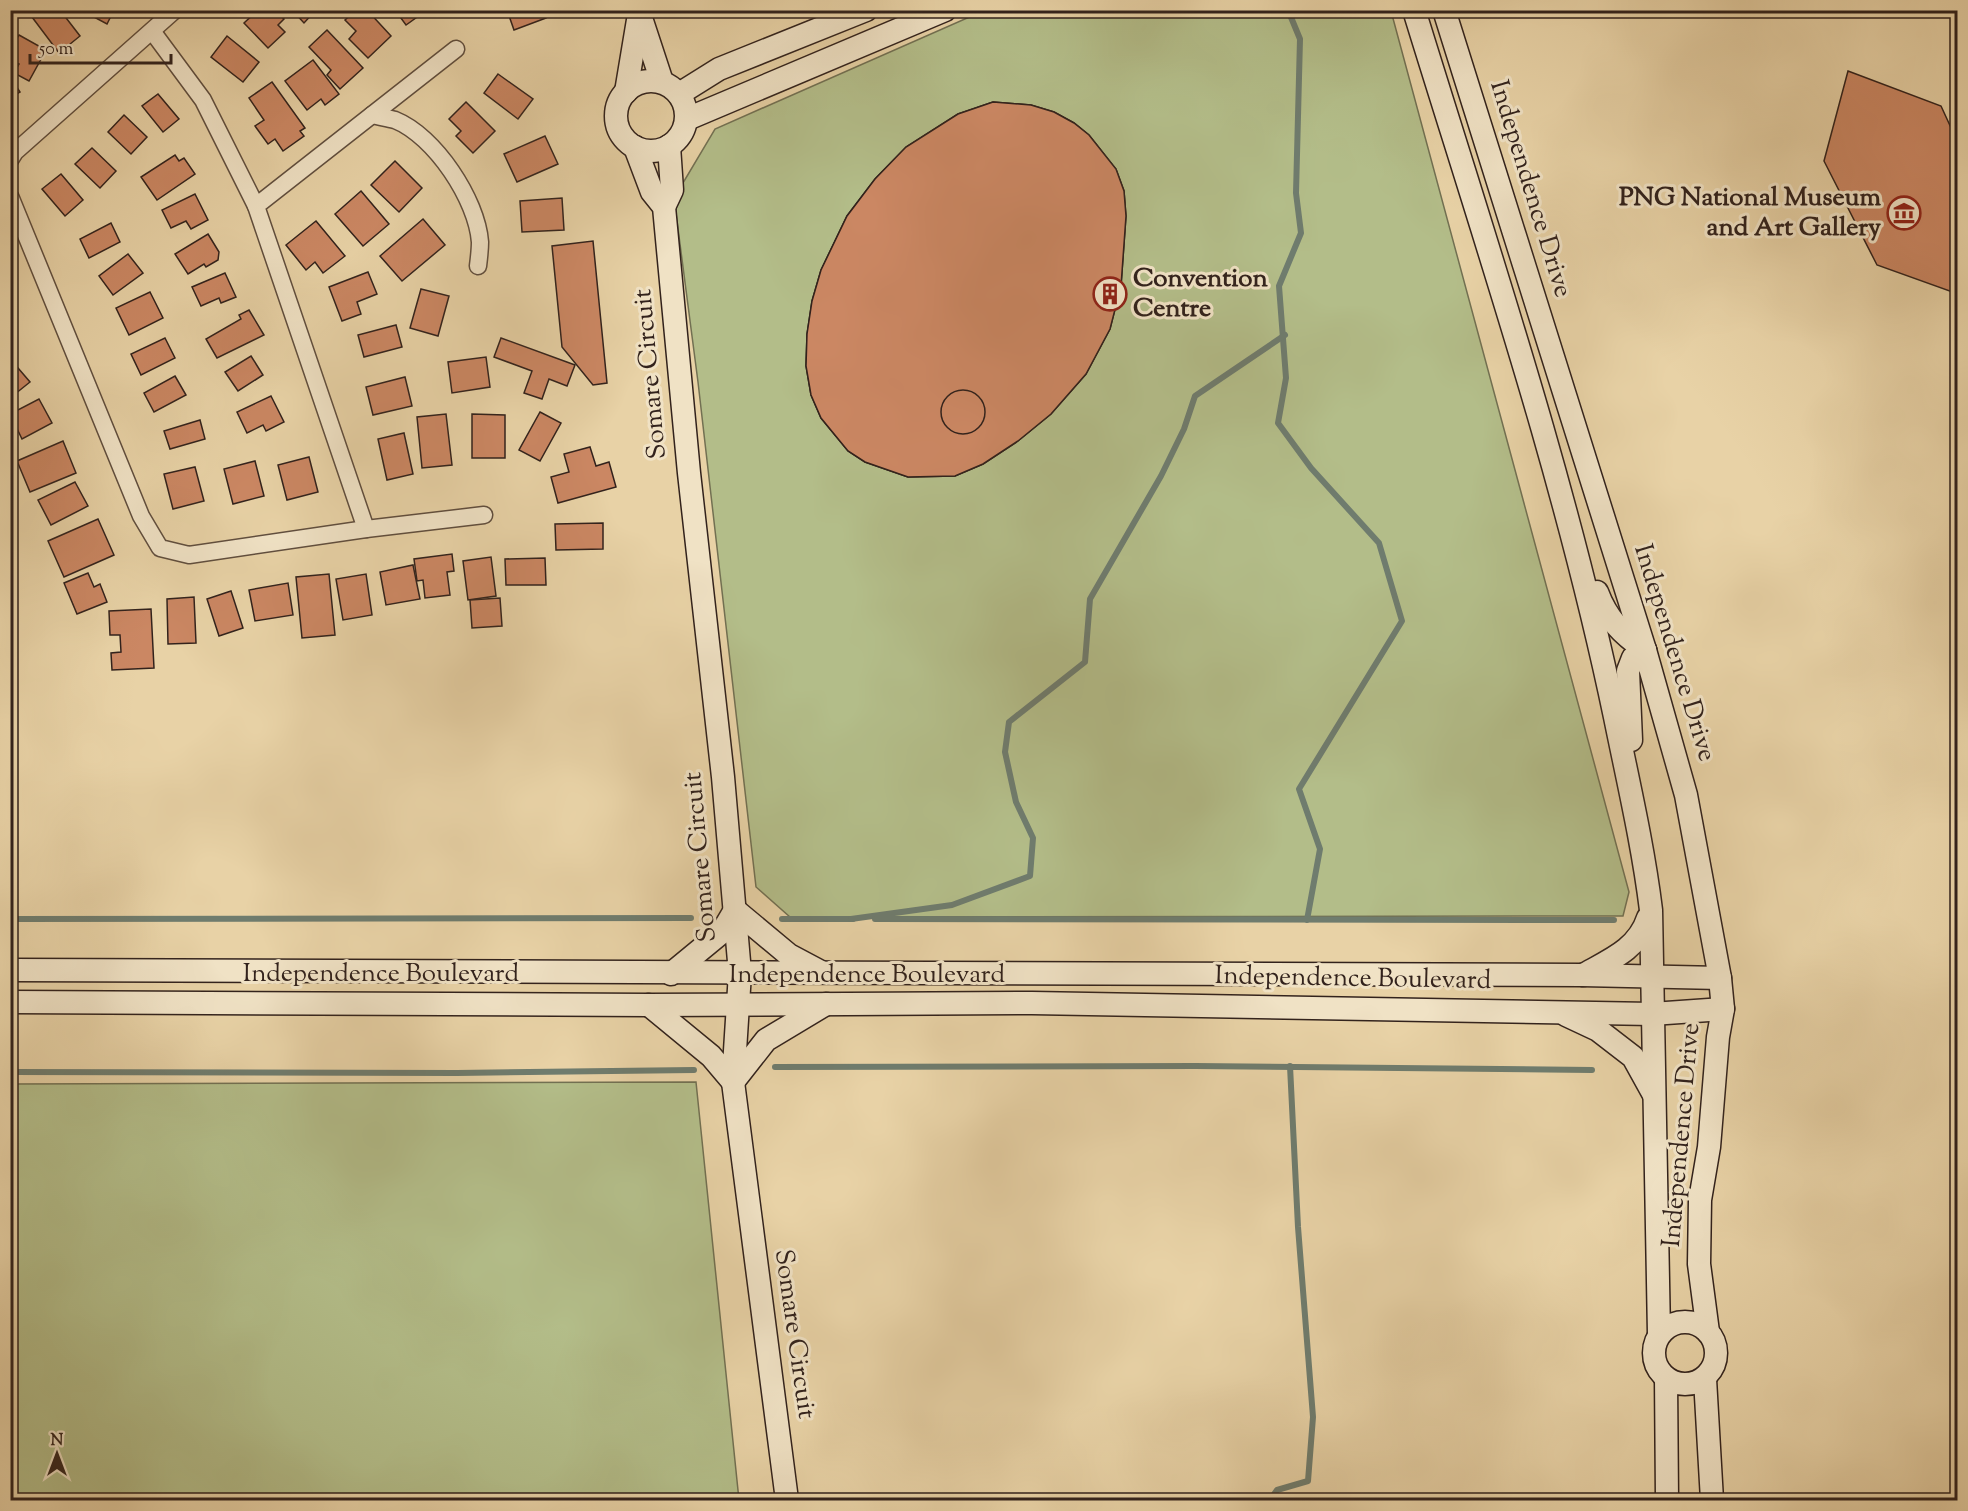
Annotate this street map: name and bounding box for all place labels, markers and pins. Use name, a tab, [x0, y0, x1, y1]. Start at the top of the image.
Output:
place label: PNG National Museum and Art Gallery	[1619, 180, 1881, 247]
museum icon: PNG National Museum and Art Gallery	[1886, 195, 1922, 231]
place label: Convention Centre	[1133, 261, 1268, 328]
building icon: Convention Centre	[1092, 276, 1128, 312]

